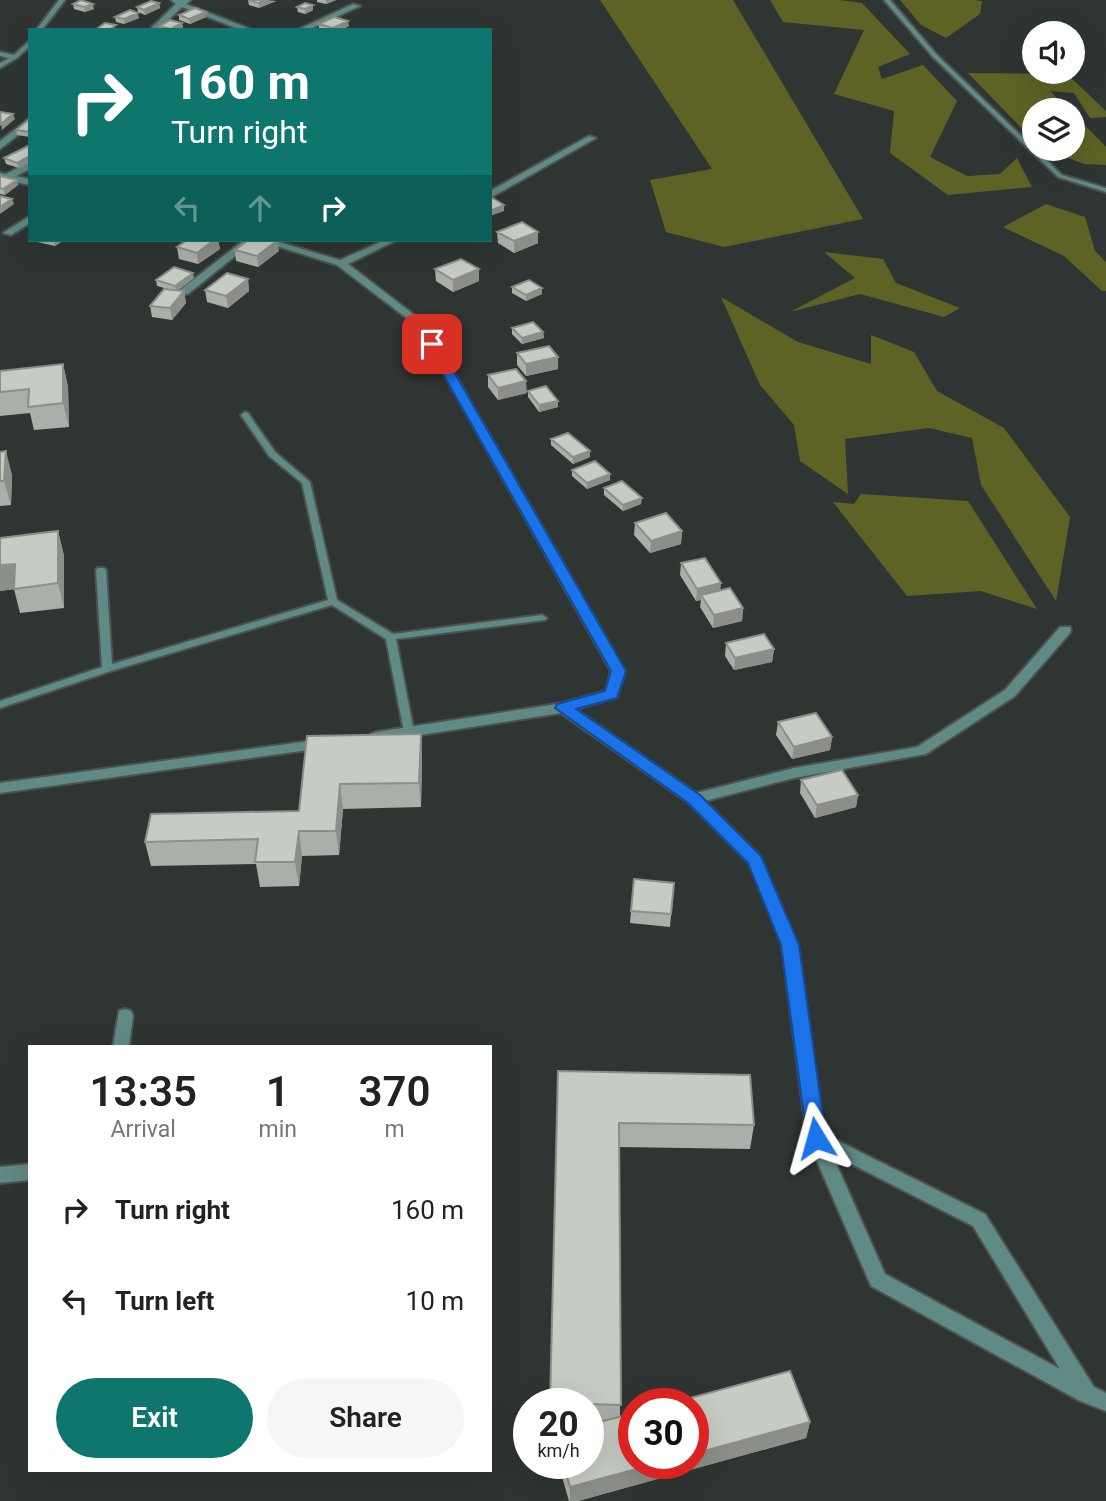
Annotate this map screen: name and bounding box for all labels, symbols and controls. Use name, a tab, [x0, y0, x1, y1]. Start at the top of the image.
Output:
map controls	[1022, 21, 1085, 161]
button: sound	[1022, 21, 1085, 84]
text: 160 m	[171, 54, 310, 111]
icon: right	[56, 56, 147, 147]
button: layers	[1022, 98, 1085, 161]
text: Turn right	[171, 113, 307, 151]
icon: left	[168, 189, 206, 227]
icon: ahead	[241, 189, 279, 227]
icon: right	[314, 189, 352, 227]
pin	[402, 314, 462, 374]
icon: arrive	[413, 325, 451, 363]
text: 13:35	[90, 1067, 197, 1116]
text: 1	[266, 1067, 290, 1116]
text: 370	[358, 1067, 430, 1116]
position arrow	[779, 1101, 853, 1175]
text: Arrival	[111, 1116, 176, 1143]
text: min	[258, 1116, 297, 1143]
text: m	[384, 1116, 405, 1143]
icon: right	[56, 1191, 94, 1229]
text: Turn right	[115, 1195, 230, 1225]
text: 160 m	[391, 1195, 464, 1225]
icon: left	[56, 1282, 94, 1320]
text: Turn left	[115, 1286, 214, 1316]
text: 10 m	[406, 1286, 464, 1316]
button: Exit	[56, 1378, 253, 1458]
button: Share	[267, 1378, 464, 1458]
speed limit sign: 30	[618, 1388, 709, 1479]
text: 20	[538, 1404, 579, 1445]
text: km/h	[537, 1440, 580, 1461]

